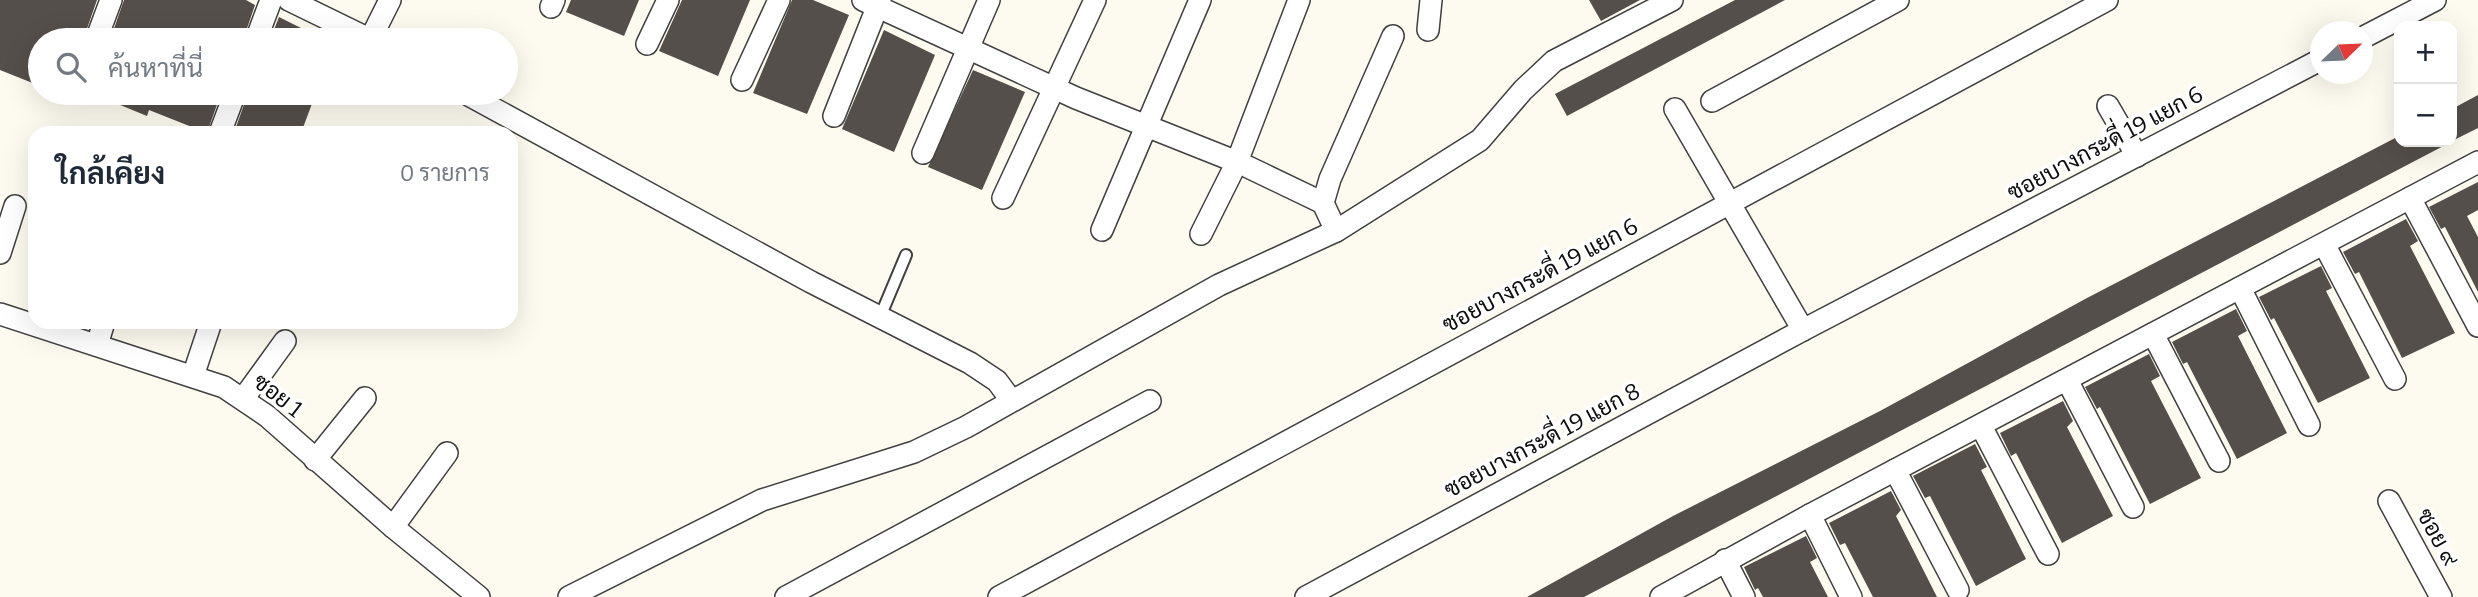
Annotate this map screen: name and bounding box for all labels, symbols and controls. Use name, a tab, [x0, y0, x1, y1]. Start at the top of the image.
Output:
north arrow	[2310, 21, 2373, 84]
map controls	[2394, 21, 2457, 147]
button: +	[2394, 21, 2457, 84]
search box	[28, 28, 518, 105]
icon: search	[52, 48, 90, 86]
text: ค้นหาที่นี่	[108, 53, 203, 84]
street label: ซอยบางกระดี่ 19 แยก 6	[1999, 73, 2208, 206]
button: −	[2394, 84, 2457, 147]
text: ใกล้เคียง	[56, 156, 165, 192]
text: 0 รายการ	[400, 159, 490, 187]
street label: ซอยบางกระดี่ 19 แยก 6	[1434, 205, 1643, 338]
street label: ซอย 1	[248, 367, 309, 423]
street label: ซอยบางกระดี่ 19 แยก 8	[1436, 370, 1645, 503]
street label: ซอย ๙	[2411, 503, 2465, 571]

